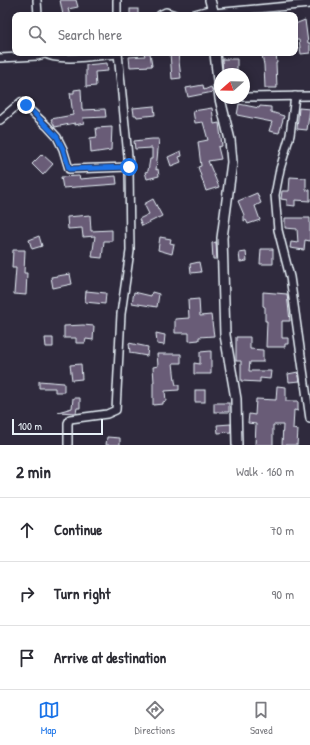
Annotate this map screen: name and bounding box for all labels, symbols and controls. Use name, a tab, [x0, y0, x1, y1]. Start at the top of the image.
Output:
search box	[12, 12, 298, 56]
icon: search	[26, 23, 48, 45]
text: Search here	[58, 24, 122, 45]
north arrow	[214, 68, 250, 104]
route end	[17, 96, 35, 114]
route start	[120, 158, 138, 176]
scale bar	[12, 417, 103, 436]
text: 100 m	[18, 419, 42, 433]
text: 2 min	[16, 460, 51, 483]
text: Walk · 160 m	[236, 462, 294, 480]
icon: ahead	[16, 519, 38, 541]
text: Continue	[54, 519, 102, 540]
text: 70 m	[270, 521, 294, 539]
icon: right	[16, 583, 38, 605]
text: Turn right	[54, 583, 110, 604]
text: 90 m	[272, 585, 294, 603]
icon: arrive	[16, 647, 38, 669]
text: Arrive at destination	[54, 647, 166, 668]
tab: Map	[38, 699, 60, 737]
tab: Directions	[135, 699, 175, 737]
tab: Saved	[250, 699, 272, 737]

